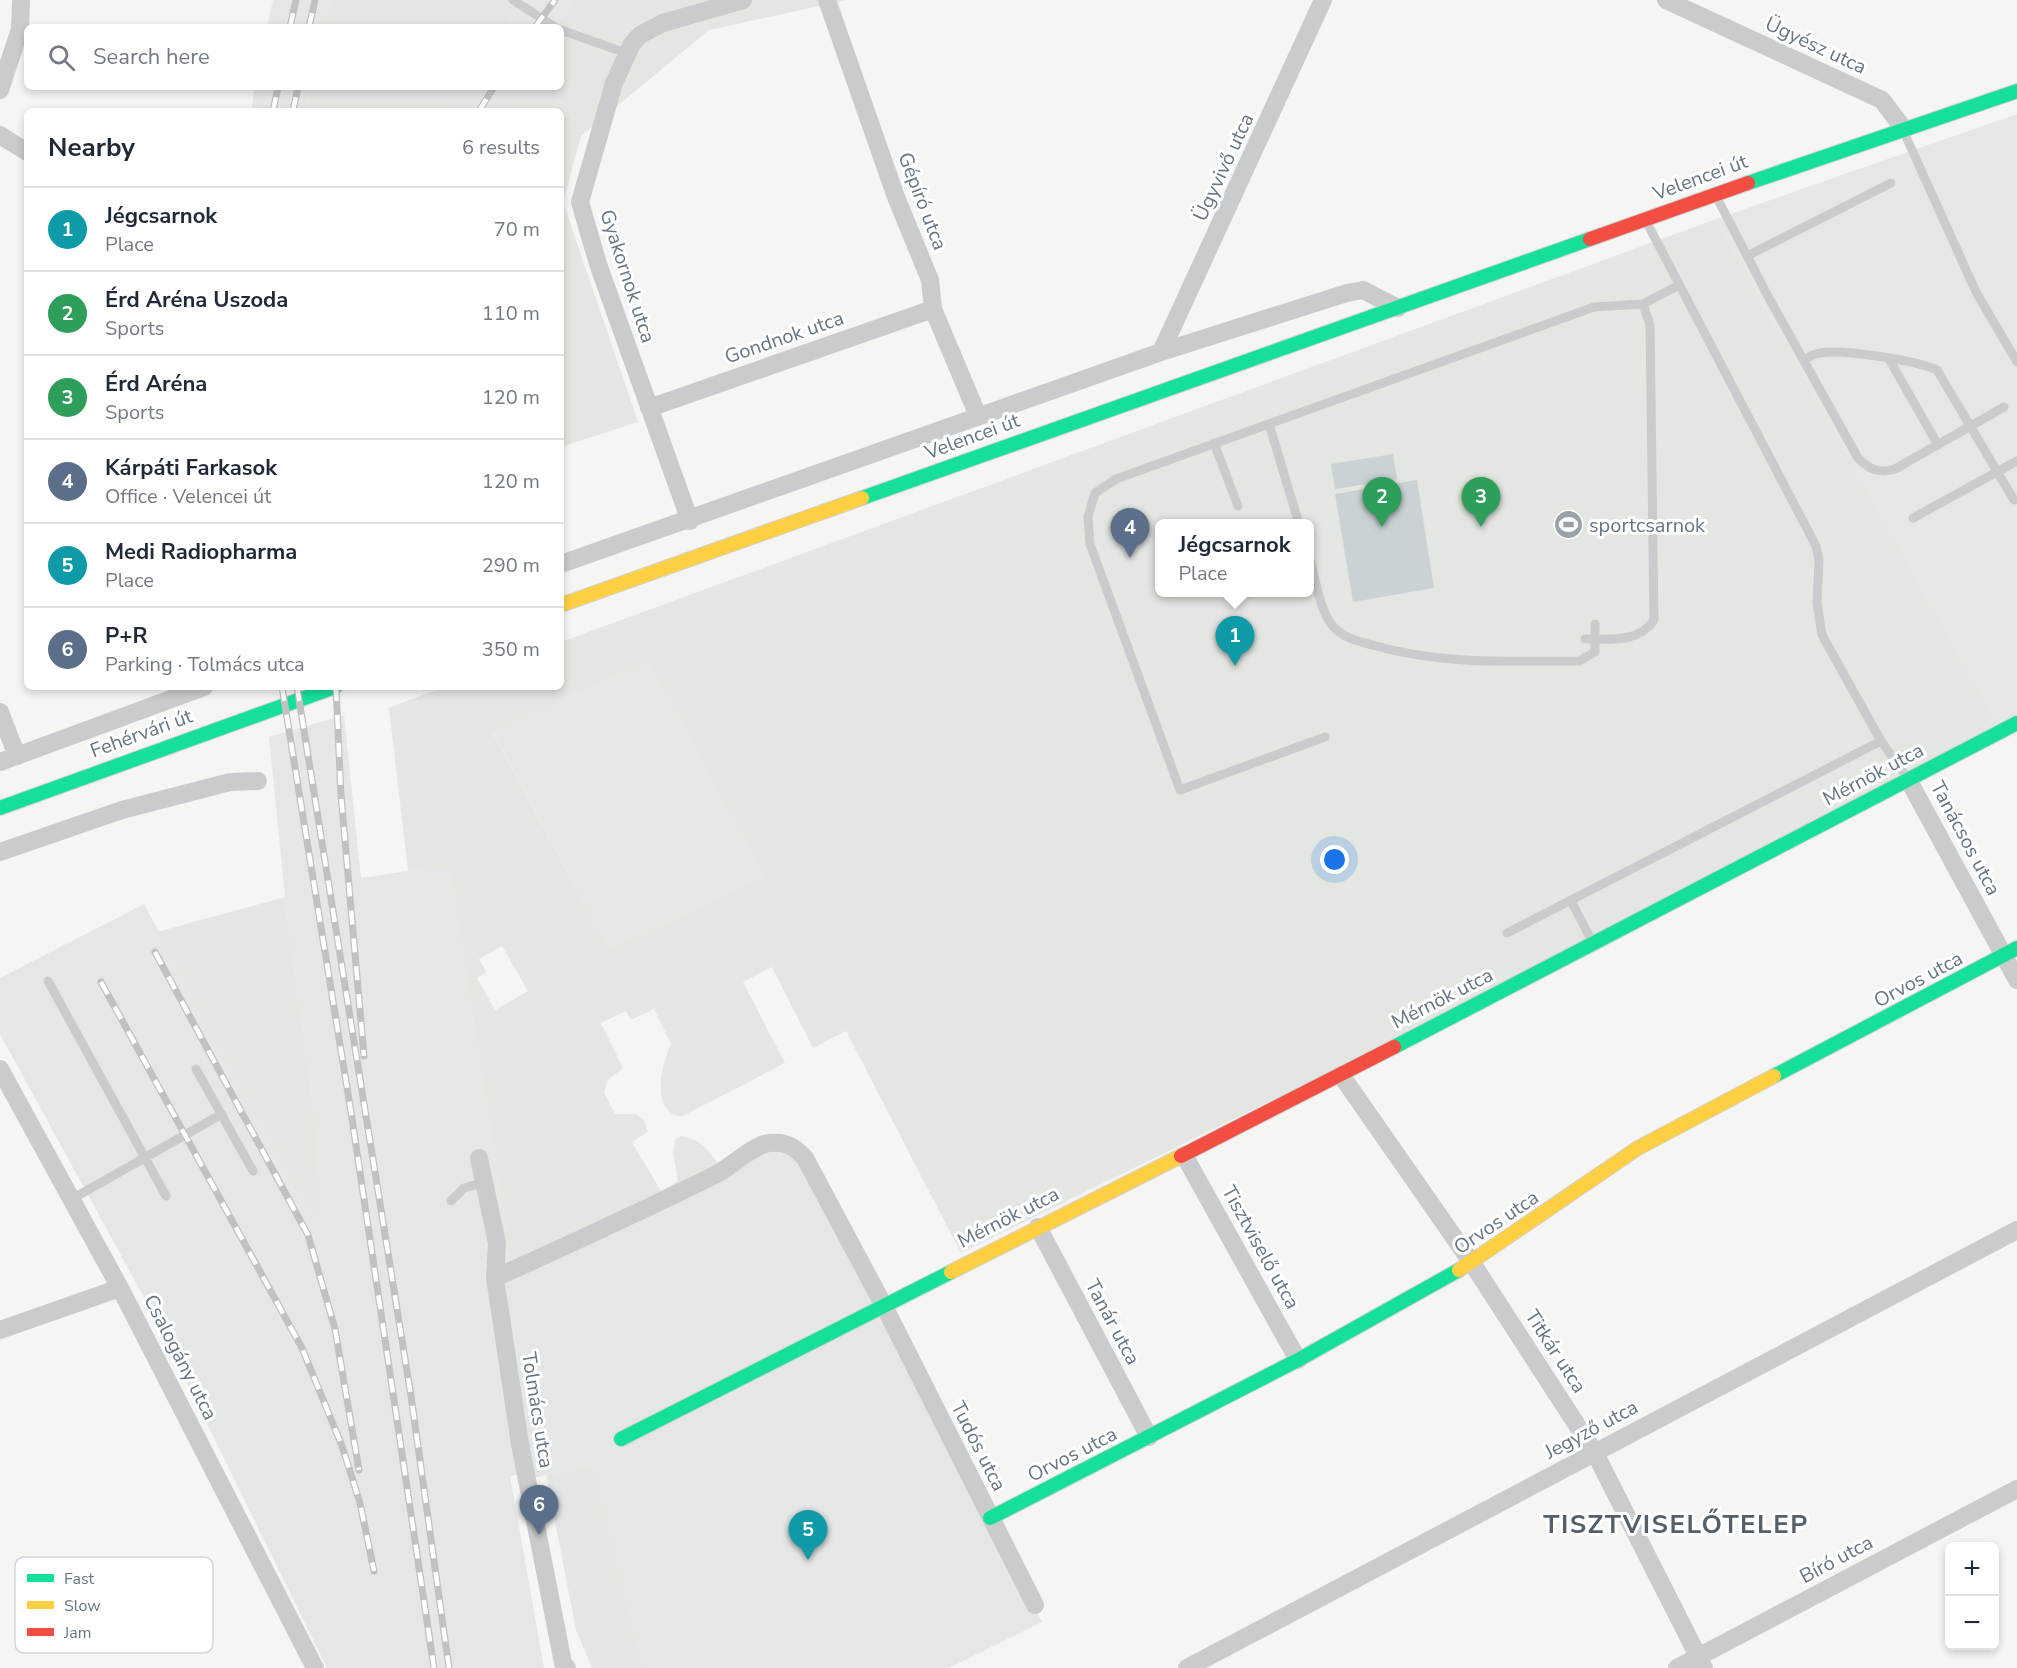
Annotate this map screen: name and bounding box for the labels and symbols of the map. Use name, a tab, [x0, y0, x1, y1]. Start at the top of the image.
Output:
street label: Ügyész utca	[1761, 10, 1871, 81]
street label: Ügyvivő utca	[1187, 109, 1260, 226]
street label: Gépíró utca	[892, 148, 954, 254]
street label: Velencei út	[1648, 148, 1752, 207]
street label: Gyakornok utca	[593, 206, 662, 346]
street label: Gondnok utca	[721, 304, 847, 370]
street label: Velencei út	[920, 407, 1024, 466]
pin: 2	[1362, 478, 1402, 527]
pin: 3	[1462, 478, 1500, 527]
pin: 4	[1110, 508, 1150, 558]
sports icon: sportcsarnok	[1552, 509, 1584, 541]
place label: sportcsarnok	[1589, 512, 1706, 539]
pin: 1	[1216, 616, 1254, 666]
street label: Fehérvári út	[86, 702, 197, 764]
street label: Mérnök utca	[1818, 737, 1928, 812]
street label: Tanácsos utca	[1924, 776, 2007, 900]
your location	[1320, 845, 1349, 874]
street label: Orvos utca	[1869, 945, 1967, 1014]
street label: Mérnök utca	[1387, 961, 1498, 1036]
street label: Mérnök utca	[953, 1180, 1064, 1255]
street label: Tisztviselő utca	[1215, 1180, 1306, 1314]
street label: Orvos utca	[1449, 1184, 1544, 1261]
street label: Tanár utca	[1079, 1275, 1146, 1370]
street label: Csalogány utca	[137, 1290, 224, 1425]
street label: Titkár utca	[1519, 1304, 1593, 1398]
street label: Tolmács utca	[515, 1350, 560, 1470]
street label: Jegyző utca	[1539, 1394, 1643, 1466]
street label: Tudós utca	[944, 1397, 1013, 1496]
street label: Orvos utca	[1023, 1420, 1122, 1489]
pin: 6	[520, 1486, 558, 1535]
district label: TISZTVISELŐTELEP	[1543, 1507, 1809, 1542]
pin: 5	[788, 1510, 828, 1560]
street label: Bíró utca	[1795, 1529, 1878, 1590]
legend	[15, 1557, 213, 1653]
text: Fast	[64, 1568, 95, 1590]
text: Slow	[64, 1595, 101, 1617]
text: Jam	[63, 1622, 91, 1644]

